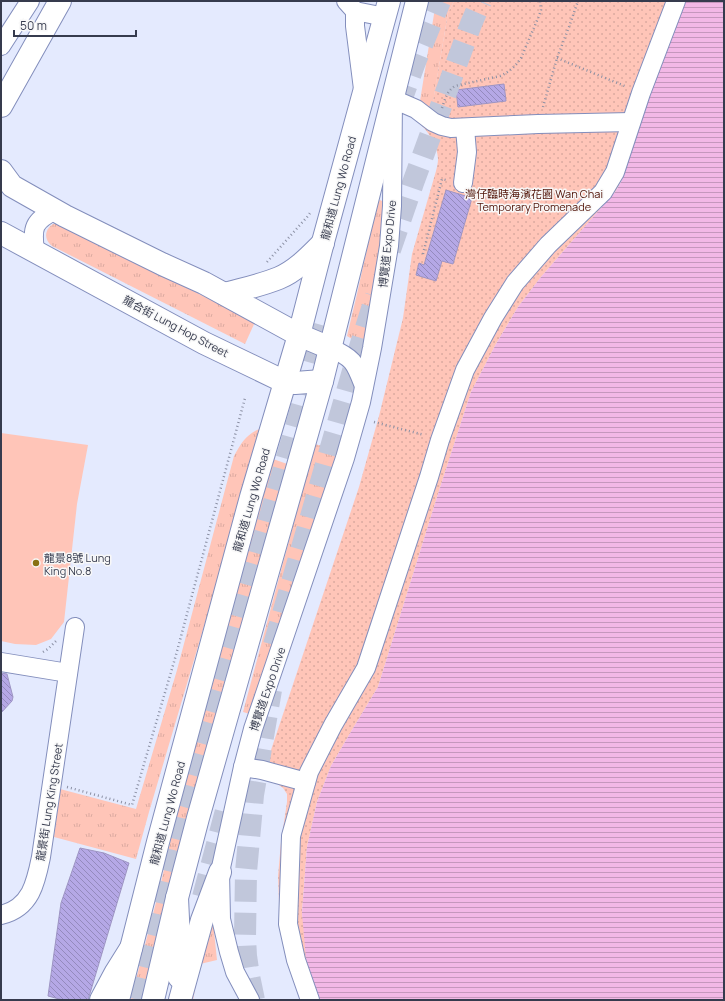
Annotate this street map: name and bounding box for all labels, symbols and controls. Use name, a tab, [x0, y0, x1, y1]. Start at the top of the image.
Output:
scale bar	[14, 12, 136, 38]
text: 50 m	[20, 17, 47, 34]
street label: 龍和道 Lung Wo Road	[317, 134, 359, 242]
park label: 灣仔臨時海濱花園 Wan Chai Temporary Promenade	[465, 186, 603, 214]
street label: 博覽道 Expo Drive	[375, 199, 399, 289]
street label: 龍合街 Lung Hop Street	[121, 292, 231, 360]
street label: 龍和道 Lung Wo Road	[229, 446, 273, 554]
place label: 龍景8號 Lung King No.8	[44, 550, 111, 578]
marker: 龍景8號 Lung King No.8	[31, 558, 41, 568]
street label: 博覽道 Expo Drive	[246, 644, 289, 733]
street label: 龍景街 Lung King Street	[32, 742, 66, 862]
street label: 龍和道 Lung Wo Road	[146, 759, 188, 867]

